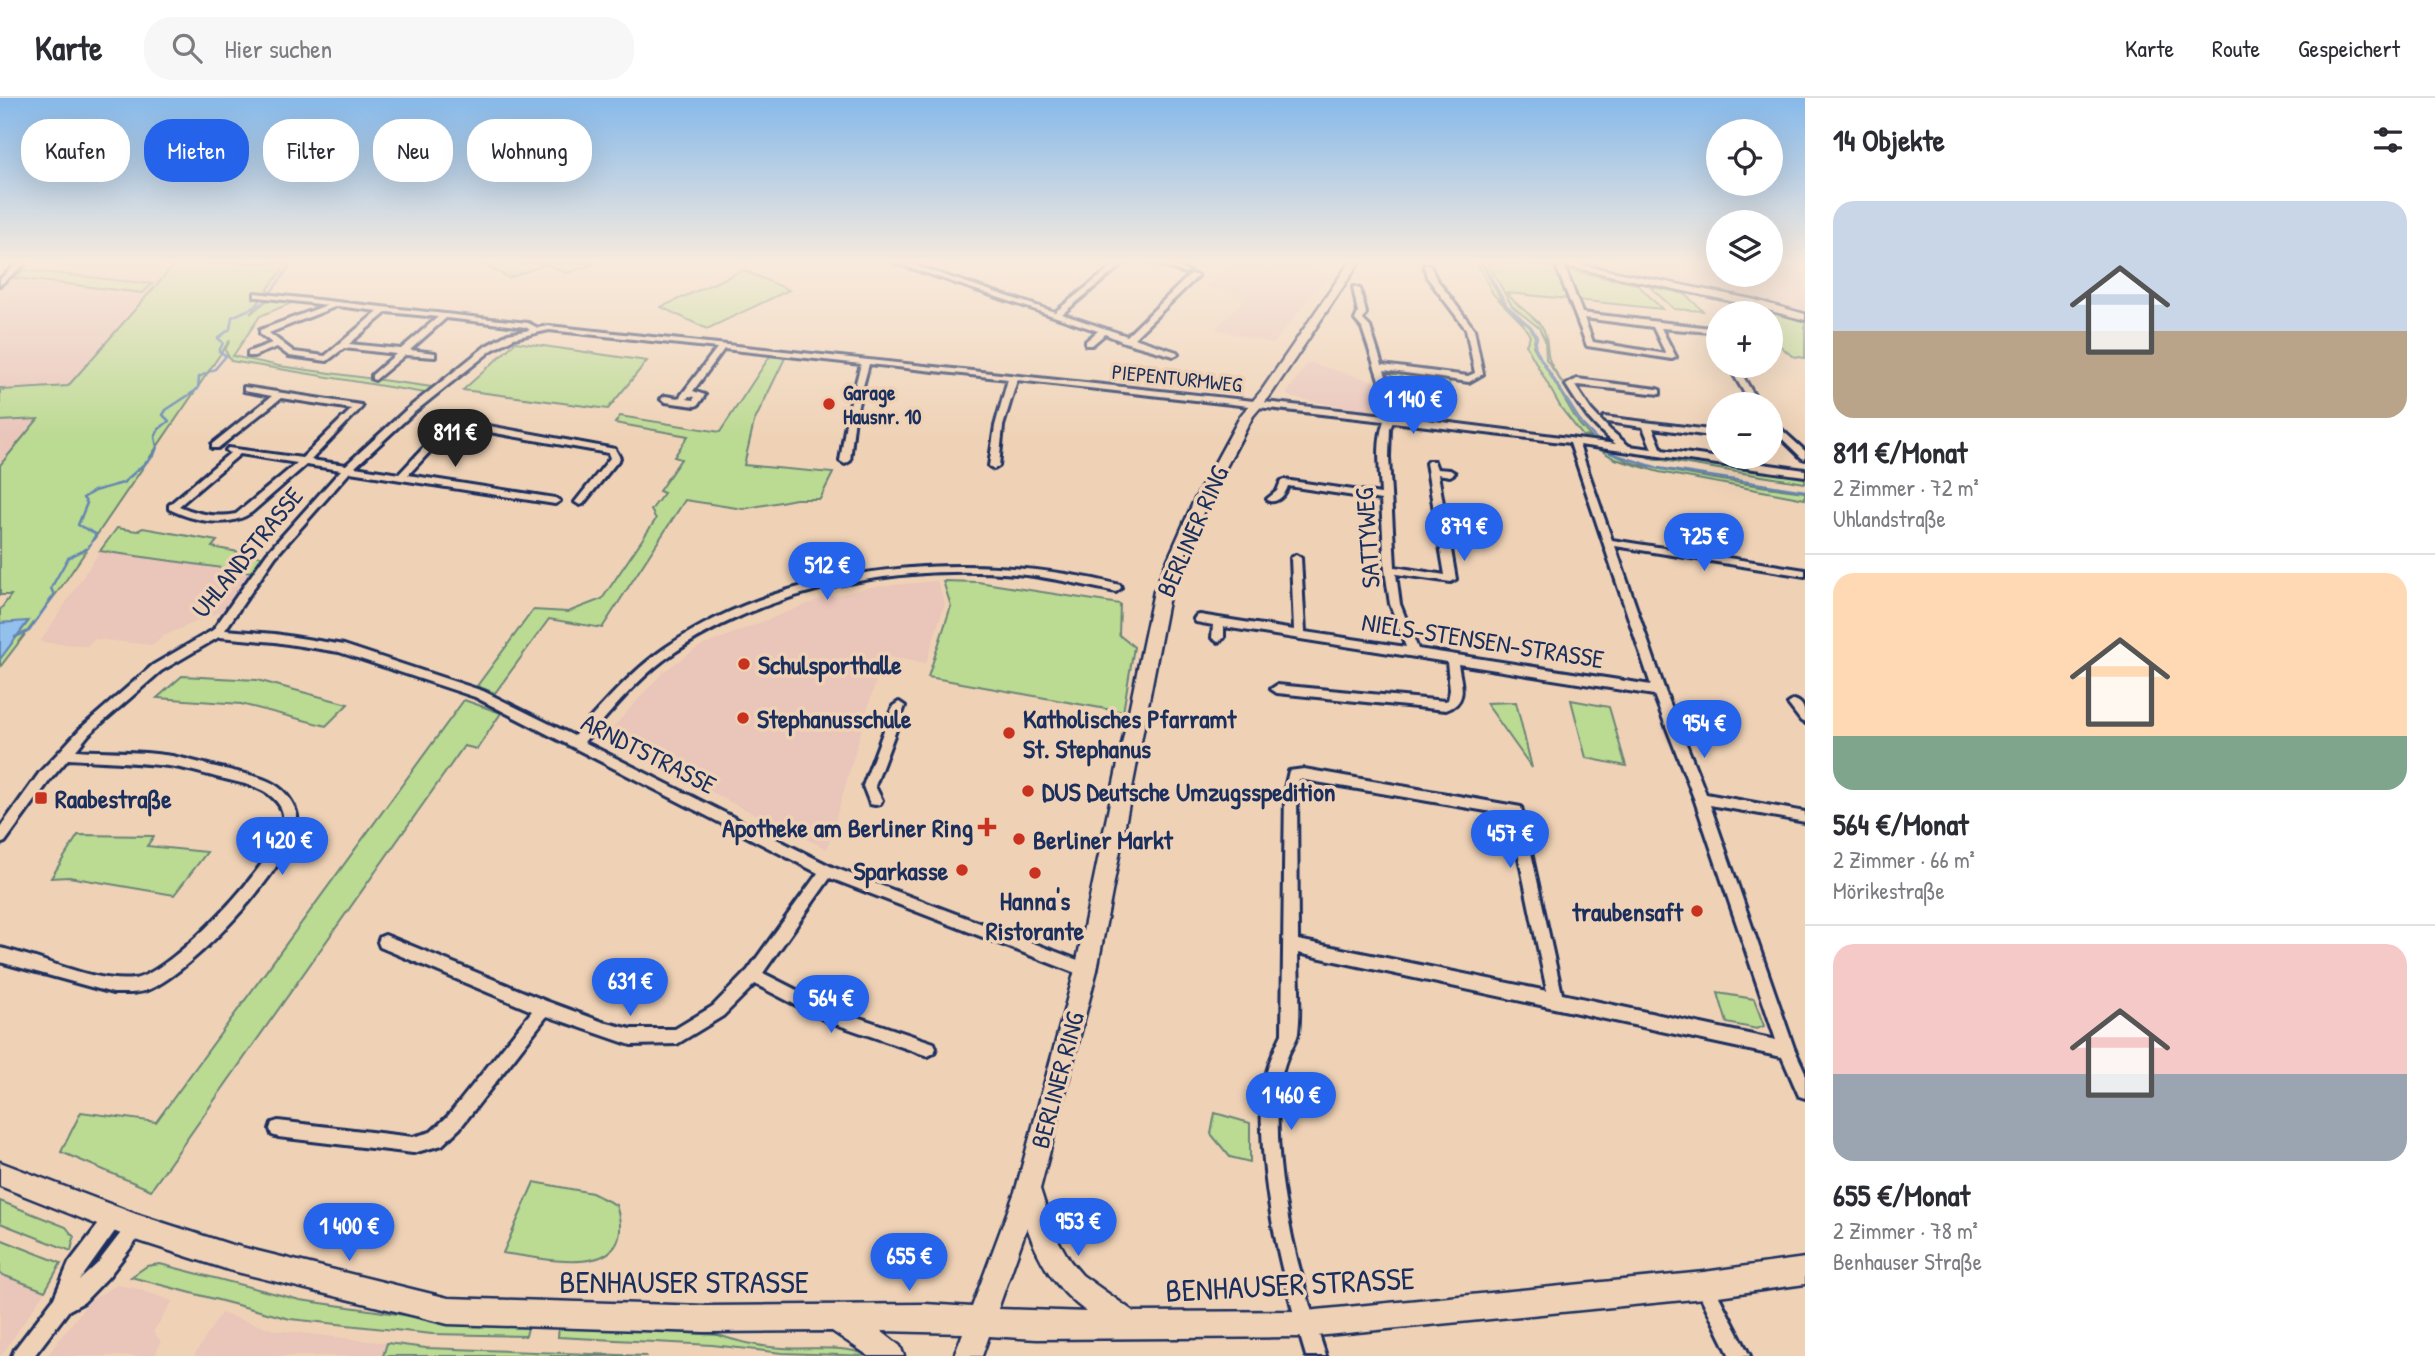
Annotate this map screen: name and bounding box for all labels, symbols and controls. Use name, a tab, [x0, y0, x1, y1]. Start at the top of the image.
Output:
search box	[144, 17, 634, 80]
text: Karte	[35, 26, 102, 70]
icon: search	[168, 29, 206, 67]
text: Hier suchen	[224, 31, 332, 66]
text: Karte	[2125, 32, 2174, 64]
text: Route	[2212, 32, 2260, 64]
text: Gespeichert	[2298, 32, 2400, 64]
chip: Kaufen	[21, 119, 130, 182]
chip: Mieten	[144, 119, 249, 182]
chip: Filter	[263, 119, 359, 182]
chip: Neu	[373, 119, 453, 182]
chip: Wohnung	[467, 119, 592, 182]
map controls	[1706, 119, 1783, 469]
button: locate	[1706, 119, 1783, 196]
text: 14 Objekte	[1833, 120, 1945, 160]
icon: filters	[2369, 121, 2407, 159]
button: layers	[1706, 210, 1783, 287]
icon: home	[2057, 247, 2183, 373]
button: +	[1706, 301, 1783, 378]
street label: PIEPENTURMWEG	[1111, 357, 1243, 399]
pin: 1 140 €	[1348, 376, 1478, 436]
place label: Garage Hausnr. 10	[843, 378, 922, 431]
text: 1 140 €	[1384, 383, 1442, 414]
button: −	[1706, 392, 1783, 469]
marker: Garage Hausnr. 10	[821, 396, 837, 412]
pin: 811 €	[406, 410, 504, 469]
text: 811 €	[433, 416, 477, 447]
text: 811 €/Monat	[1833, 432, 1967, 472]
street label: BERLINER RING	[1148, 460, 1237, 602]
text: 2 Zimmer · 72 m²	[1833, 472, 1979, 503]
street label: UHLANDSTRASSE	[183, 479, 311, 625]
street label: SATTYWEG	[1346, 486, 1388, 589]
text: Uhlandstraße	[1833, 503, 1946, 534]
pin: 879 €	[1415, 504, 1513, 563]
text: 879 €	[1441, 510, 1487, 541]
pin: 725 €	[1655, 514, 1753, 573]
text: 725 €	[1680, 520, 1728, 551]
pin: 512 €	[778, 542, 876, 602]
text: 512 €	[804, 549, 850, 580]
street label: NIELS-STENSEN-STRASSE	[1359, 604, 1607, 677]
icon: home	[2057, 619, 2183, 745]
place label: Schulsporthalle	[758, 647, 902, 683]
marker: Schulsporthalle	[736, 656, 752, 672]
pin: 954 €	[1655, 700, 1753, 760]
place label: Stephanusschule	[757, 701, 912, 737]
place label: Katholisches Pfarramt St. Stephanus	[1023, 701, 1237, 767]
street label: ARNDTSTRASSE	[576, 704, 723, 802]
text: 954 €	[1682, 707, 1726, 738]
marker: Stephanusschule	[735, 710, 751, 726]
marker: Katholisches Pfarramt St. Stephanus	[1001, 725, 1017, 741]
place label: DUS Deutsche Umzugsspedition	[1042, 774, 1336, 810]
place label: Raabestraße	[55, 781, 172, 817]
marker: DUS Deutsche Umzugsspedition	[1020, 783, 1036, 799]
marker: Raabestraße	[33, 790, 49, 806]
text: 564 €/Monat	[1833, 804, 1969, 844]
place label: Apotheke am Berliner Ring	[722, 810, 973, 846]
pin: 457 €	[1461, 810, 1559, 870]
text: 457 €	[1487, 817, 1533, 848]
pin: 1 420 €	[217, 818, 347, 877]
marker: Apotheke am Berliner Ring	[979, 819, 995, 835]
place label: Berliner Markt	[1033, 822, 1174, 857]
text: 1 420 €	[252, 824, 312, 855]
marker: Berliner Markt	[1011, 831, 1027, 847]
text: 2 Zimmer · 66 m²	[1833, 844, 1975, 875]
place label: Sparkasse	[853, 853, 949, 889]
marker: Sparkasse	[954, 862, 970, 878]
marker: Hanna's Ristorante	[1027, 865, 1043, 881]
text: Mörikestraße	[1833, 875, 1945, 906]
place label: Hanna's Ristorante	[986, 883, 1085, 948]
place label: traubensaft	[1571, 894, 1684, 929]
marker: traubensaft	[1689, 903, 1705, 919]
pin: 631 €	[581, 958, 679, 1018]
text: 631 €	[608, 965, 652, 996]
pin: 564 €	[782, 976, 880, 1035]
text: 564 €	[809, 982, 853, 1013]
icon: home	[2057, 990, 2183, 1116]
street label: BERLINER RING	[1022, 1008, 1092, 1152]
pin: 1 460 €	[1226, 1072, 1356, 1132]
text: 1 460 €	[1262, 1079, 1320, 1110]
text: 655 €/Monat	[1833, 1175, 1970, 1215]
pin: 953 €	[1029, 1198, 1127, 1258]
pin: 1 400 €	[284, 1204, 414, 1263]
text: 953 €	[1056, 1205, 1100, 1236]
text: 1 400 €	[319, 1210, 379, 1241]
text: 2 Zimmer · 78 m²	[1833, 1215, 1978, 1246]
pin: 655 €	[860, 1234, 958, 1293]
text: 655 €	[887, 1240, 932, 1271]
text: Benhauser Straße	[1833, 1246, 1982, 1277]
street label: BENHAUSER STRASSE	[1164, 1256, 1416, 1312]
street label: BENHAUSER STRASSE	[559, 1260, 809, 1303]

